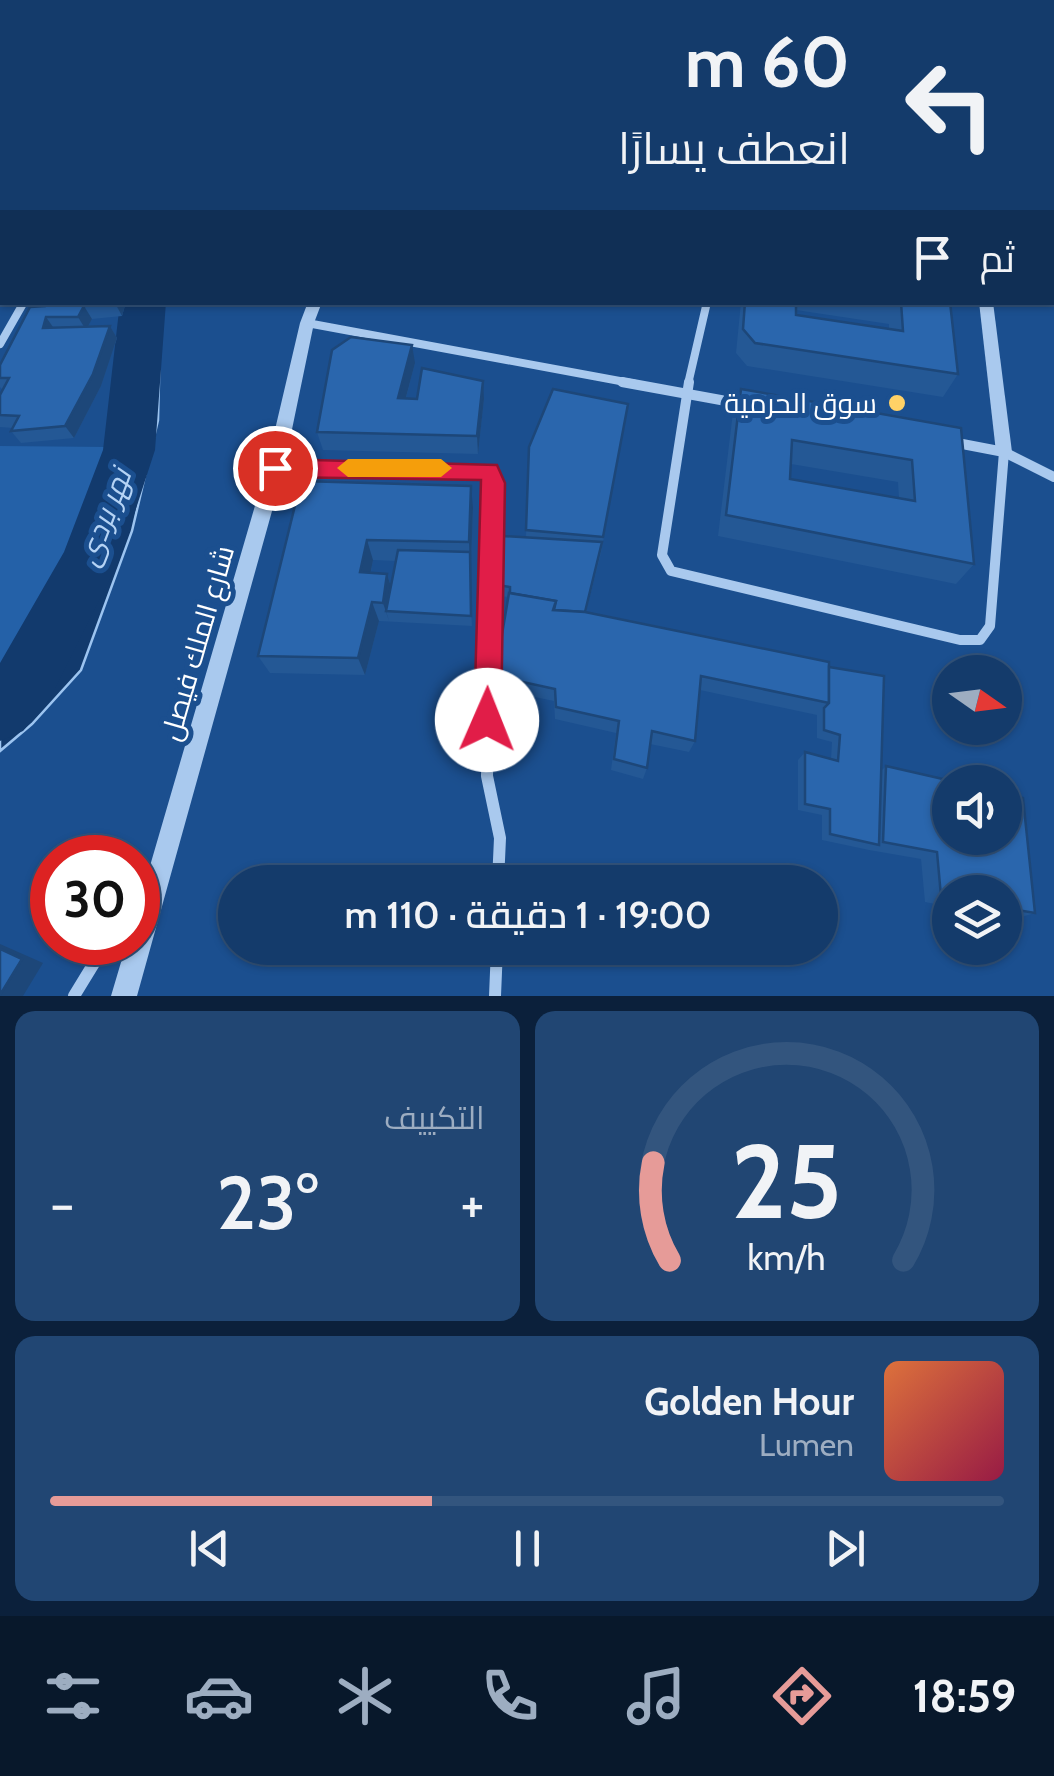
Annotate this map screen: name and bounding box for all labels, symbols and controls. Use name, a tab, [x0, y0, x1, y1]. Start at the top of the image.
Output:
text: 60 m	[685, 19, 850, 105]
icon: left	[885, 40, 1015, 170]
text: انعطف يسارًا	[618, 121, 850, 175]
icon: arrive	[905, 230, 960, 285]
text: ثم	[980, 235, 1015, 282]
place label: سوق الحرمية	[724, 386, 877, 420]
marker: سوق الحرمية	[886, 392, 908, 414]
pin	[233, 426, 318, 511]
icon: arrive	[248, 441, 303, 496]
water label: نهر بردى	[69, 460, 140, 571]
street label: شارع الملك فيصل	[153, 542, 243, 745]
north arrow	[932, 655, 1022, 745]
map controls	[932, 655, 1022, 965]
position arrow	[435, 668, 539, 772]
button: sound	[932, 765, 1022, 855]
speed limit sign: 30	[30, 835, 160, 965]
button: layers	[932, 875, 1022, 965]
text: 19:00 · 1 دقيقة · 110 m	[344, 891, 712, 938]
text: التكييف	[384, 1098, 485, 1137]
text: 25	[731, 1118, 842, 1244]
text: 23°	[216, 1157, 318, 1248]
text: −	[50, 1170, 74, 1237]
text: +	[460, 1170, 484, 1237]
text: km/h	[748, 1236, 826, 1279]
text: Golden Hour	[644, 1378, 854, 1425]
text: Lumen	[759, 1425, 854, 1464]
icon: previous	[182, 1521, 237, 1576]
icon: pause	[500, 1521, 555, 1576]
icon: next	[818, 1521, 873, 1576]
icon: filters	[38, 1661, 108, 1731]
icon: car	[184, 1661, 254, 1731]
icon: climate	[330, 1661, 400, 1731]
icon: phone	[475, 1661, 545, 1731]
icon: music	[621, 1661, 691, 1731]
icon: directions	[767, 1661, 837, 1731]
text: 18:59	[913, 1669, 1016, 1723]

